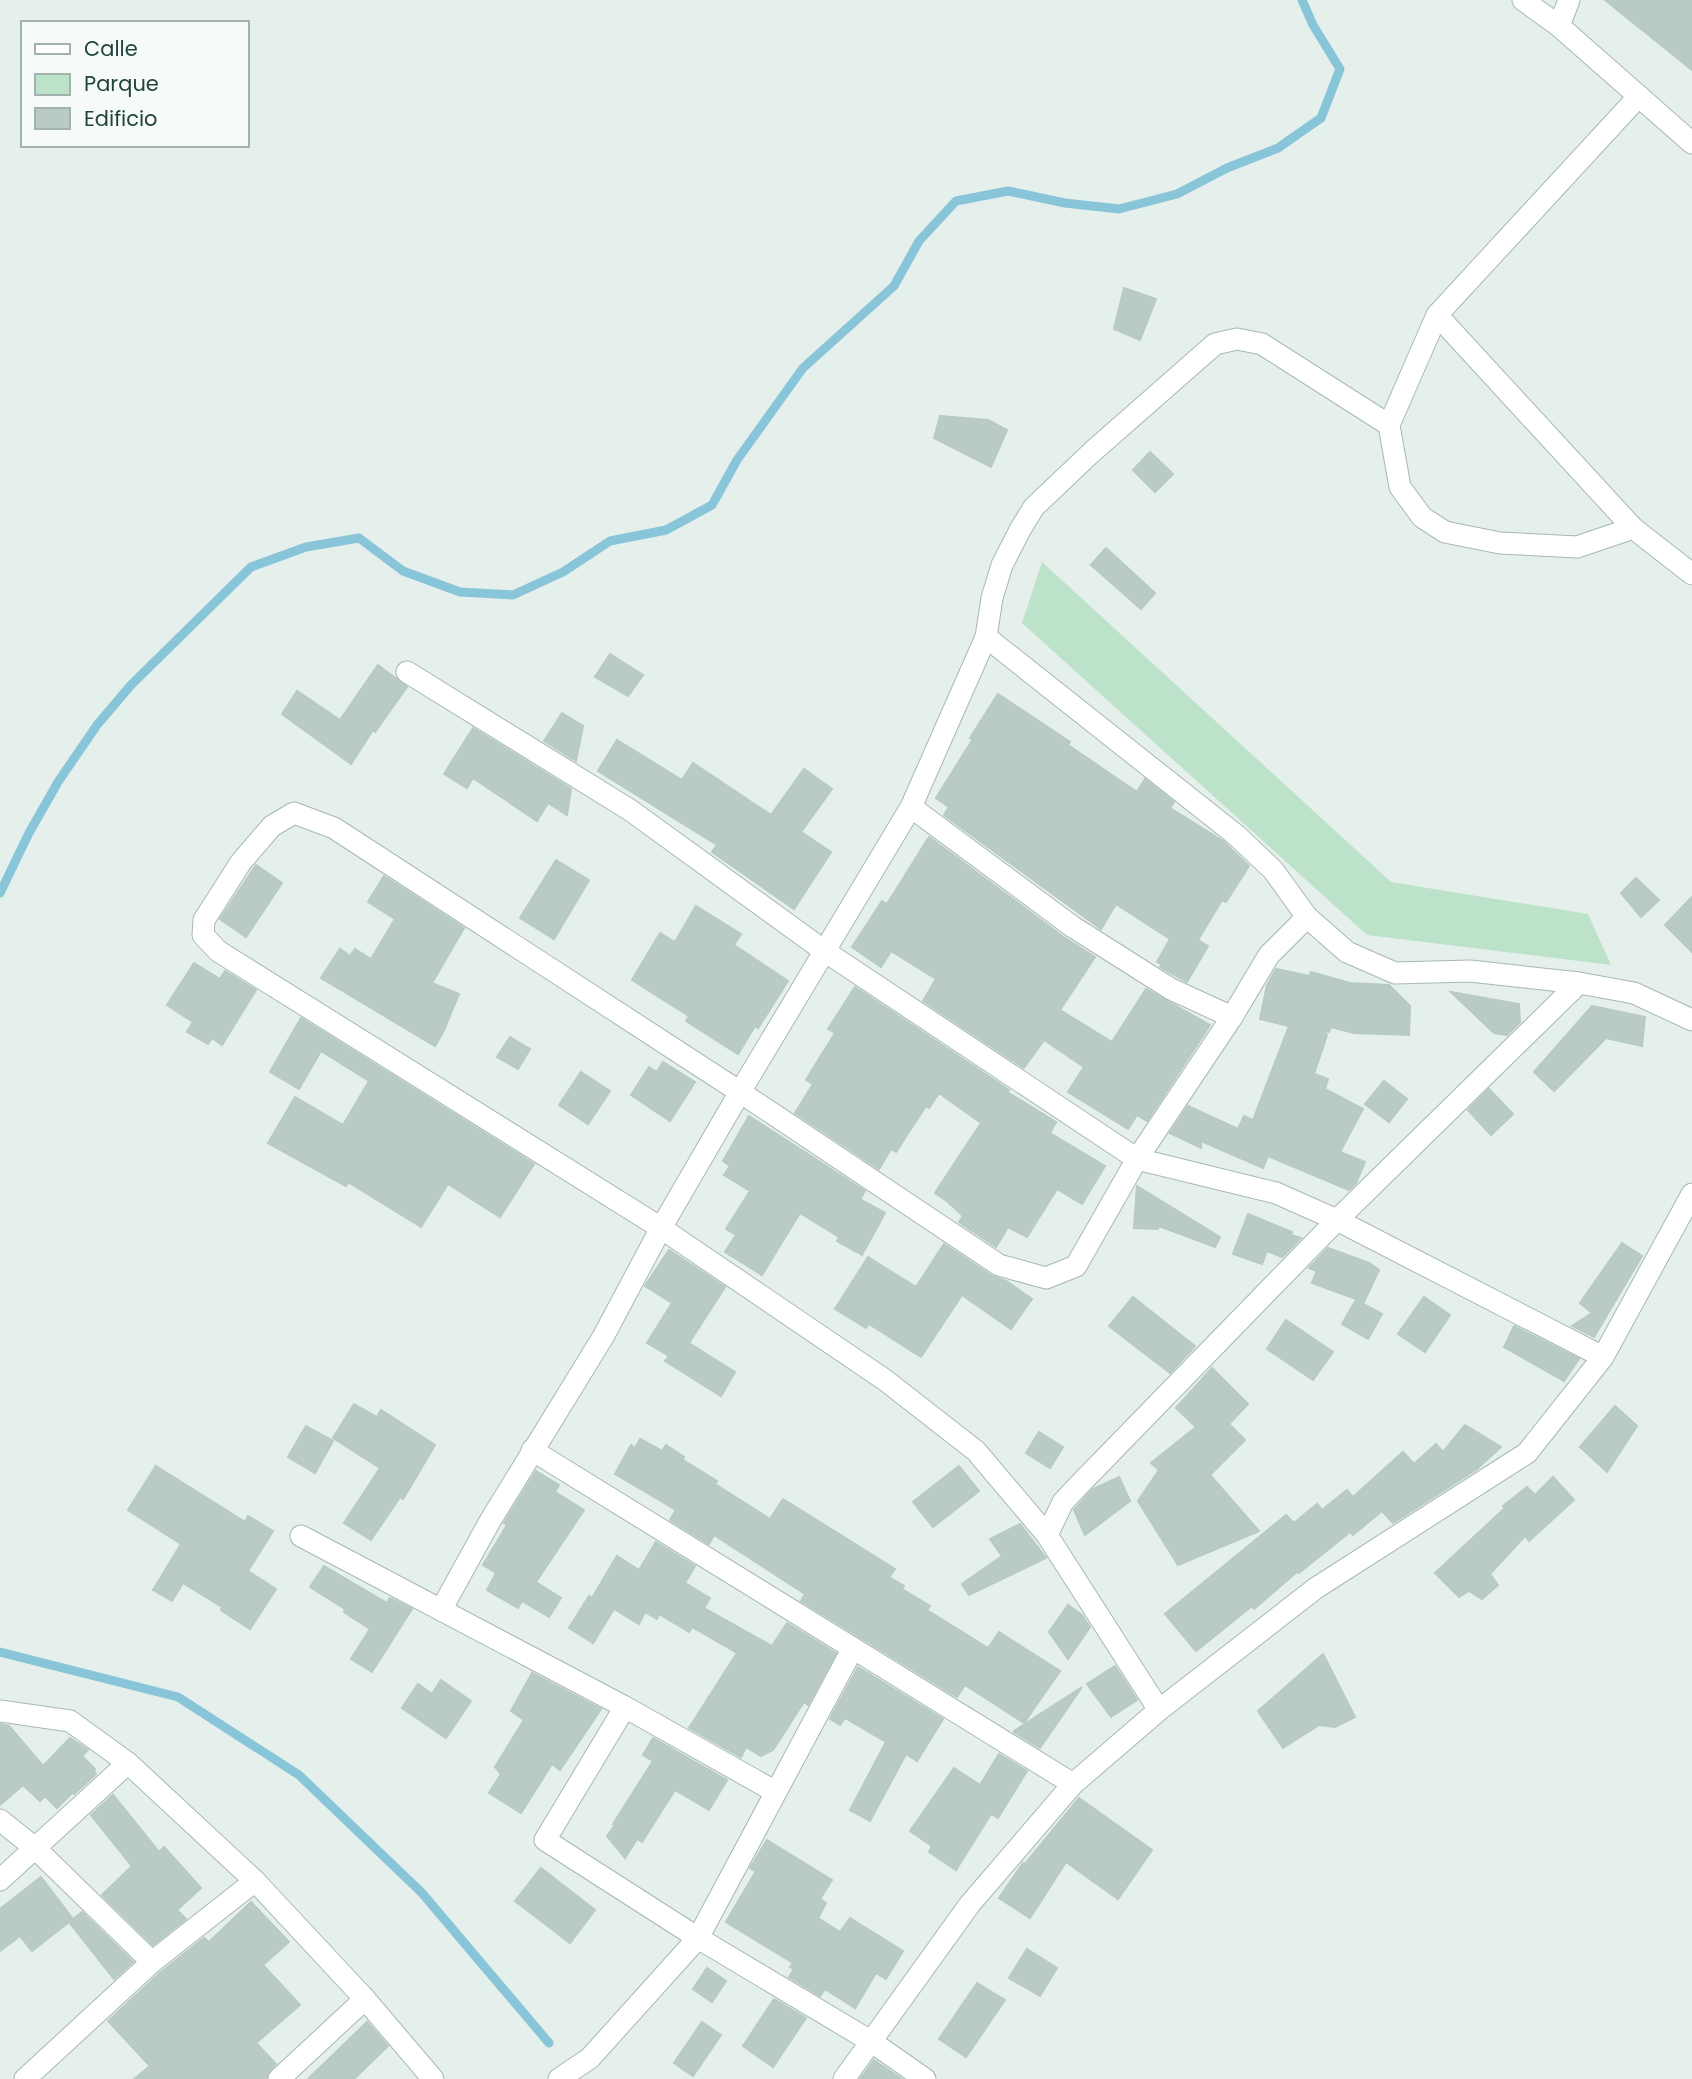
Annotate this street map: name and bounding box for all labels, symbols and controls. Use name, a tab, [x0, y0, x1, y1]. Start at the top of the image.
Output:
legend	[21, 21, 248, 147]
text: Calle	[84, 34, 138, 63]
text: Parque	[84, 69, 159, 98]
text: Edificio	[84, 104, 158, 133]

